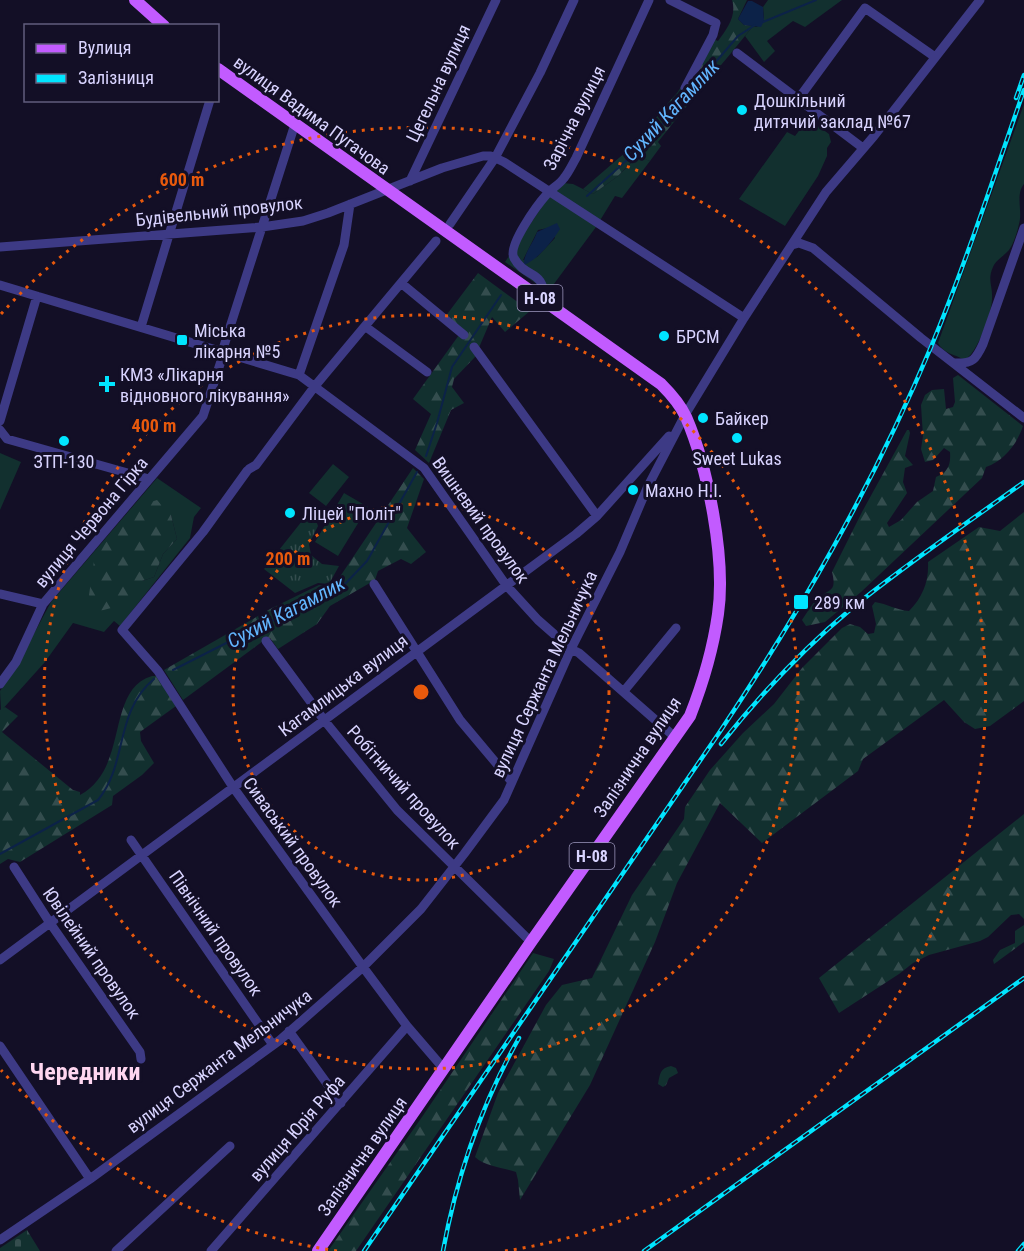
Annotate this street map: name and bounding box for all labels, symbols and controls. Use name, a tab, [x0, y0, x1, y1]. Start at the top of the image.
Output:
street label: Цегельна вулиця	[402, 21, 474, 145]
legend	[24, 24, 219, 102]
text: Вулиця	[78, 37, 132, 58]
street label: вулиця Вадима Пугачова	[230, 51, 394, 179]
water label: Сухий Кагамлик	[618, 54, 725, 166]
street label: Зарічна вулиця	[539, 62, 609, 174]
text: Залізниця	[78, 67, 154, 88]
place label: Дошкільний дитячий заклад №67	[754, 90, 911, 132]
marker: Дошкільний дитячий заклад №67	[735, 103, 749, 117]
text: 600 m	[160, 169, 204, 190]
street label: Будівельний провулок	[135, 192, 304, 230]
road number: Н-08	[518, 285, 562, 311]
place label: Міська лікарня №5	[194, 320, 280, 362]
place label: БРСМ	[676, 326, 720, 347]
marker: БРСМ	[657, 329, 671, 343]
marker: Міська лікарня №5	[175, 333, 189, 347]
place label: КМЗ «Лікарня відновного лікування»	[120, 364, 290, 406]
marker: КМЗ «Лікарня відновного лікування»	[98, 375, 116, 393]
place label: Байкер	[715, 408, 769, 429]
marker: Байкер	[696, 411, 710, 425]
text: 400 m	[132, 415, 176, 436]
marker: Sweet Lukas	[730, 431, 744, 445]
marker: ЗТП-130	[57, 434, 71, 448]
place label: Sweet Lukas	[692, 448, 782, 469]
place label: ЗТП-130	[34, 451, 94, 472]
street label: вулиця Червона Гірка	[30, 452, 152, 592]
street label: Вишневий провулок	[428, 453, 534, 587]
place label: Махно Н.І.	[645, 480, 723, 501]
marker: Махно Н.І.	[626, 483, 640, 497]
place label: Ліцей "Політ"	[302, 503, 401, 524]
marker: Ліцей "Політ"	[283, 506, 297, 520]
text: 200 m	[266, 548, 310, 569]
street label: вулиця Сержанта Мельничука	[487, 567, 601, 781]
water label: Сухий Кагамлик	[223, 571, 350, 653]
place label: 289 км	[814, 592, 865, 613]
marker: 289 км	[792, 593, 810, 611]
street label: Кагамлицька вулиця	[274, 630, 412, 740]
centre of rings	[411, 682, 431, 702]
street label: Залізнична вулиця	[589, 693, 685, 821]
street label: Робітничий провулок	[343, 721, 465, 853]
street label: Сиваський провулок	[239, 773, 347, 911]
road number: Н-08	[570, 843, 614, 869]
street label: Північний провулок	[165, 866, 267, 1000]
street label: Ювілейний провулок	[39, 883, 145, 1023]
street label: вулиця Сержанта Мельничука	[123, 985, 315, 1137]
district label: Чередники	[30, 1058, 140, 1086]
street label: вулиця Юрія Руфа	[245, 1071, 349, 1185]
street label: Залізнична вулиця	[313, 1092, 411, 1220]

